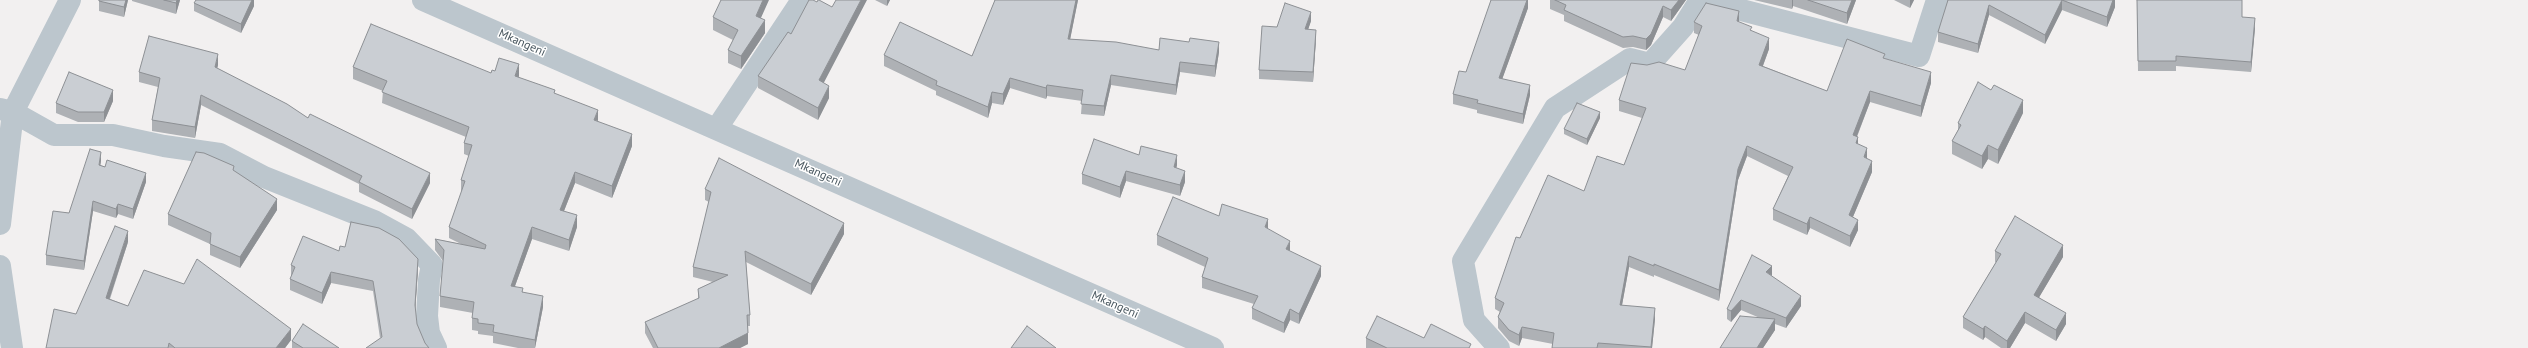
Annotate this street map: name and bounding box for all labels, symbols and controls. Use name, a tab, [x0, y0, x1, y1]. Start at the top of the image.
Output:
street label: Mkangeni	[496, 26, 548, 60]
street label: Mkangeni	[792, 156, 844, 190]
street label: Mkangeni	[1089, 288, 1141, 322]

